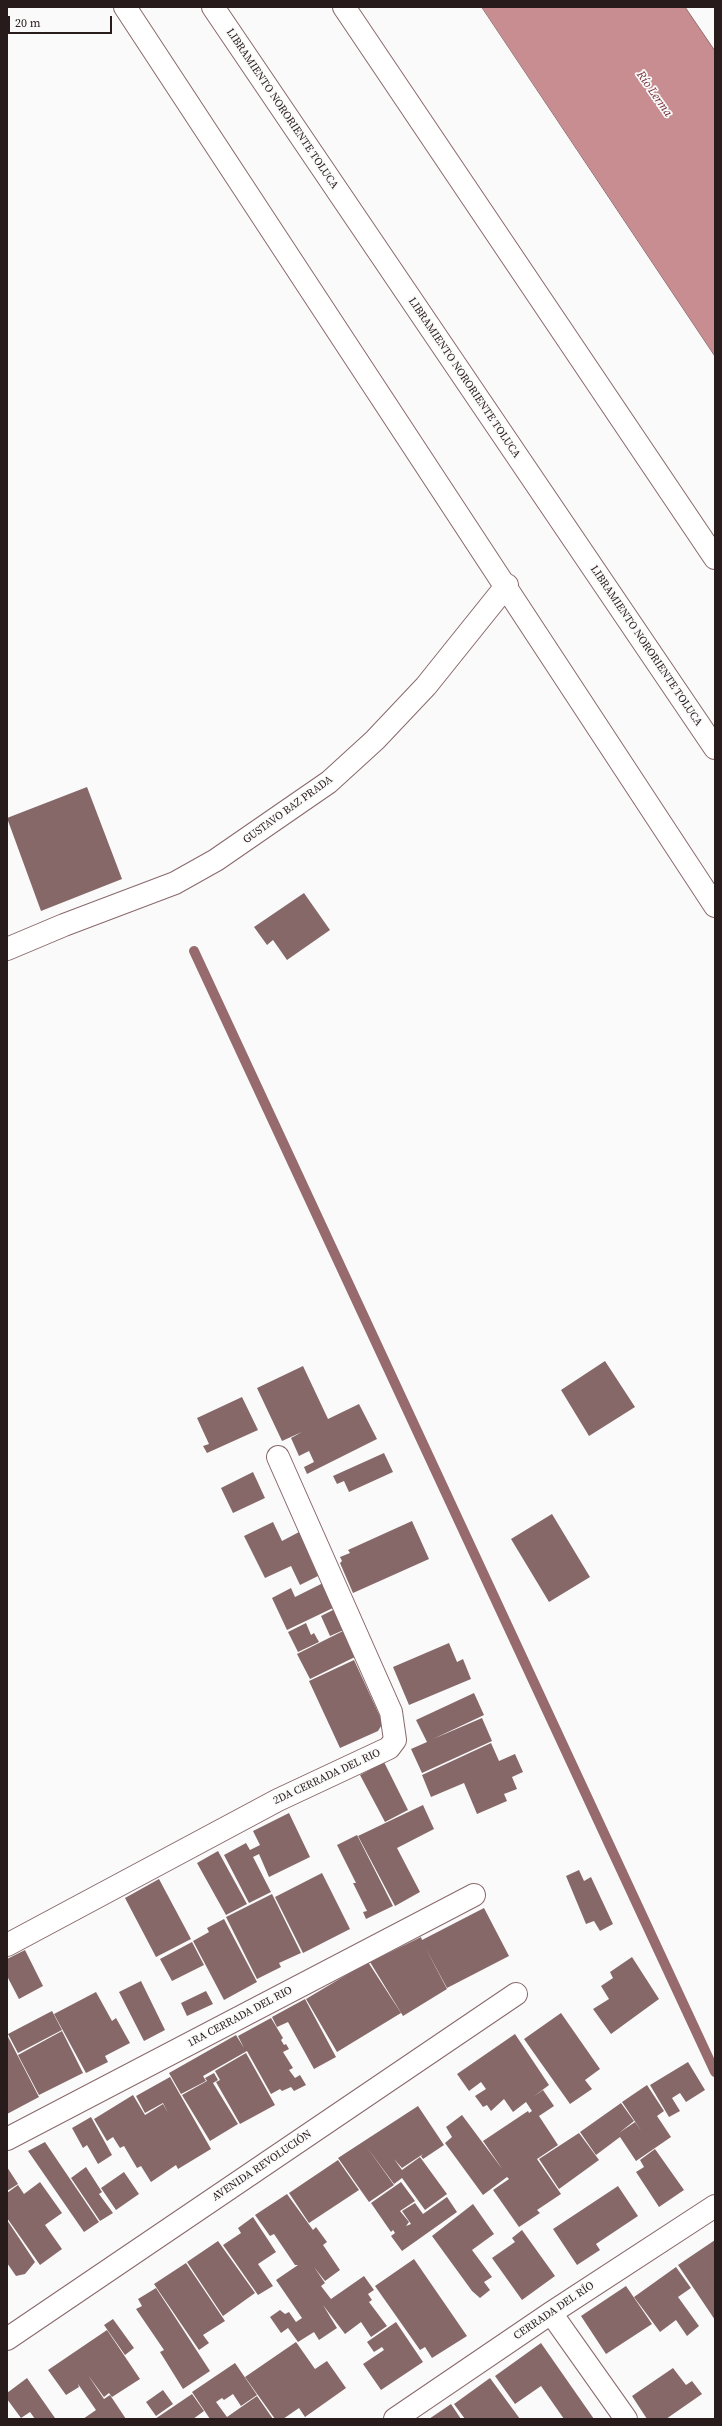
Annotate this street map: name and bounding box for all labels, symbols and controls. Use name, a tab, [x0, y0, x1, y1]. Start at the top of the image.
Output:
scale bar	[10, 8, 114, 34]
text: 20 m	[15, 15, 41, 31]
street label: LIBRAMIENTO NORORIENTE TOLUCA	[223, 26, 341, 192]
water label: Río Lerma	[633, 68, 675, 120]
street label: LIBRAMIENTO NORORIENTE TOLUCA	[405, 295, 523, 461]
street label: LIBRAMIENTO NORORIENTE TOLUCA	[587, 563, 705, 729]
street label: GUSTAVO BAZ PRADA	[241, 773, 335, 847]
street label: 2DA CERRADA DEL RIO	[271, 1746, 383, 1808]
street label: 1RA CERRADA DEL RIO	[185, 1984, 295, 2050]
street label: AVENIDA REVOLUCIÓN	[210, 2128, 314, 2204]
street label: CERRADA DEL RÍO	[511, 2279, 597, 2343]

